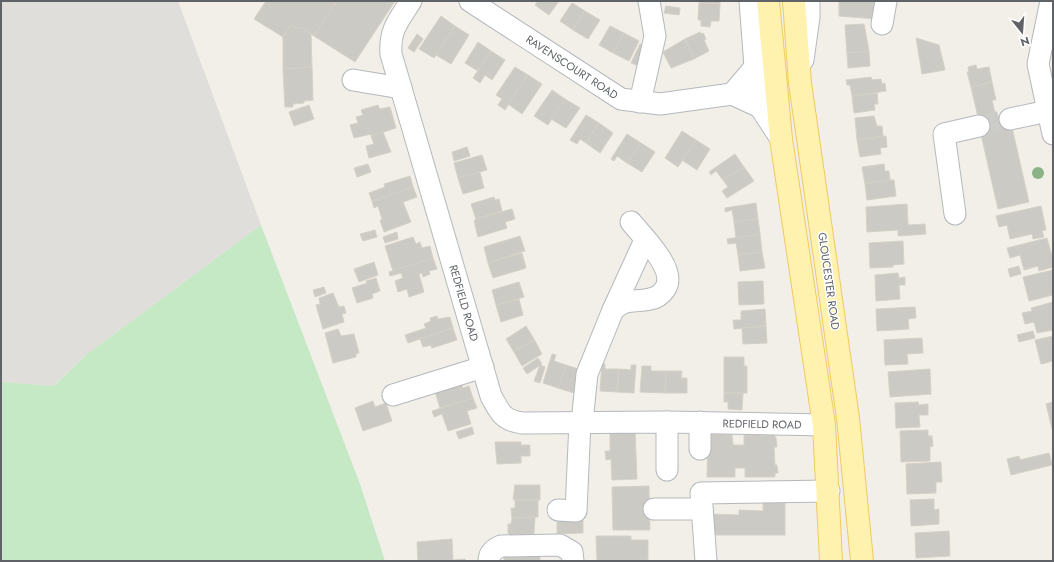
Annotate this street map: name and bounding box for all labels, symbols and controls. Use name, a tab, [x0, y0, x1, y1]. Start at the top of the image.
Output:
north arrow	[1002, 12, 1042, 52]
street label: RAVENSCOURT ROAD	[523, 31, 622, 103]
text: N	[1018, 33, 1031, 50]
street label: GLOUCESTER ROAD	[814, 231, 844, 331]
street label: REDFIELD ROAD	[445, 263, 483, 344]
street label: REDFIELD ROAD	[722, 415, 802, 433]

